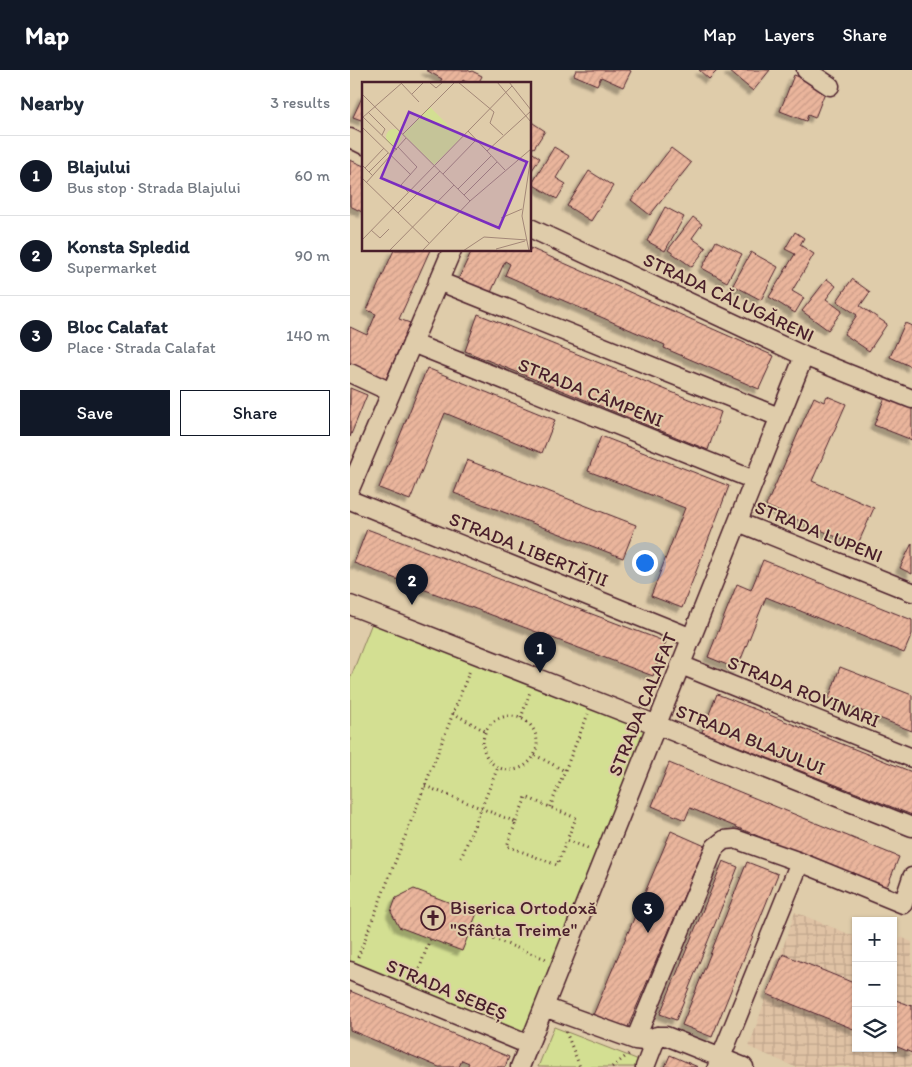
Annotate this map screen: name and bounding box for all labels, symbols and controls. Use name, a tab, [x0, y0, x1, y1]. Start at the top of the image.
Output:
text: Map	[25, 21, 69, 50]
text: Map	[703, 24, 736, 46]
text: Layers	[764, 24, 814, 46]
text: Share	[842, 24, 887, 46]
inset map	[362, 82, 531, 251]
text: Nearby	[20, 90, 84, 115]
text: 3 results	[270, 93, 330, 112]
text: Blajului	[67, 155, 130, 178]
text: 1	[32, 166, 40, 185]
text: 60 m	[295, 166, 330, 185]
text: Bus stop · Strada Blajului	[67, 178, 241, 197]
text: Konsta Spledid	[67, 235, 190, 258]
text: 2	[32, 246, 40, 265]
text: 90 m	[295, 246, 330, 265]
street label: STRADA CĂLUGĂRENI	[640, 248, 818, 347]
text: Supermarket	[67, 258, 157, 277]
text: Bloc Calafat	[67, 315, 168, 338]
text: 3	[32, 326, 40, 345]
text: 140 m	[286, 326, 330, 345]
text: Place · Strada Calafat	[67, 338, 216, 357]
street label: STRADA CÂMPENI	[515, 353, 667, 432]
button: Save	[20, 390, 170, 436]
button: Share	[180, 390, 330, 436]
street label: STRADA LUPENI	[752, 495, 886, 568]
street label: STRADA LIBERTĂȚII	[446, 507, 612, 592]
your location	[632, 550, 658, 576]
pin: 2	[396, 564, 428, 605]
street label: STRADA CALAFAT	[603, 629, 682, 779]
pin: 1	[524, 632, 556, 673]
street label: STRADA ROVINARI	[724, 650, 883, 732]
street label: STRADA BLAJULUI	[673, 699, 829, 780]
pin: 3	[632, 892, 664, 933]
place label: Biserica Ortodoxă "Sfânta Treime"	[450, 896, 597, 941]
church icon: Biserica Ortodoxă "Sfânta Treime"	[420, 905, 446, 931]
map controls	[852, 917, 897, 1052]
button: +	[852, 917, 897, 962]
street label: STRADA SEBEȘ	[383, 954, 511, 1025]
button: −	[852, 962, 897, 1007]
button: layers	[852, 1007, 897, 1052]

